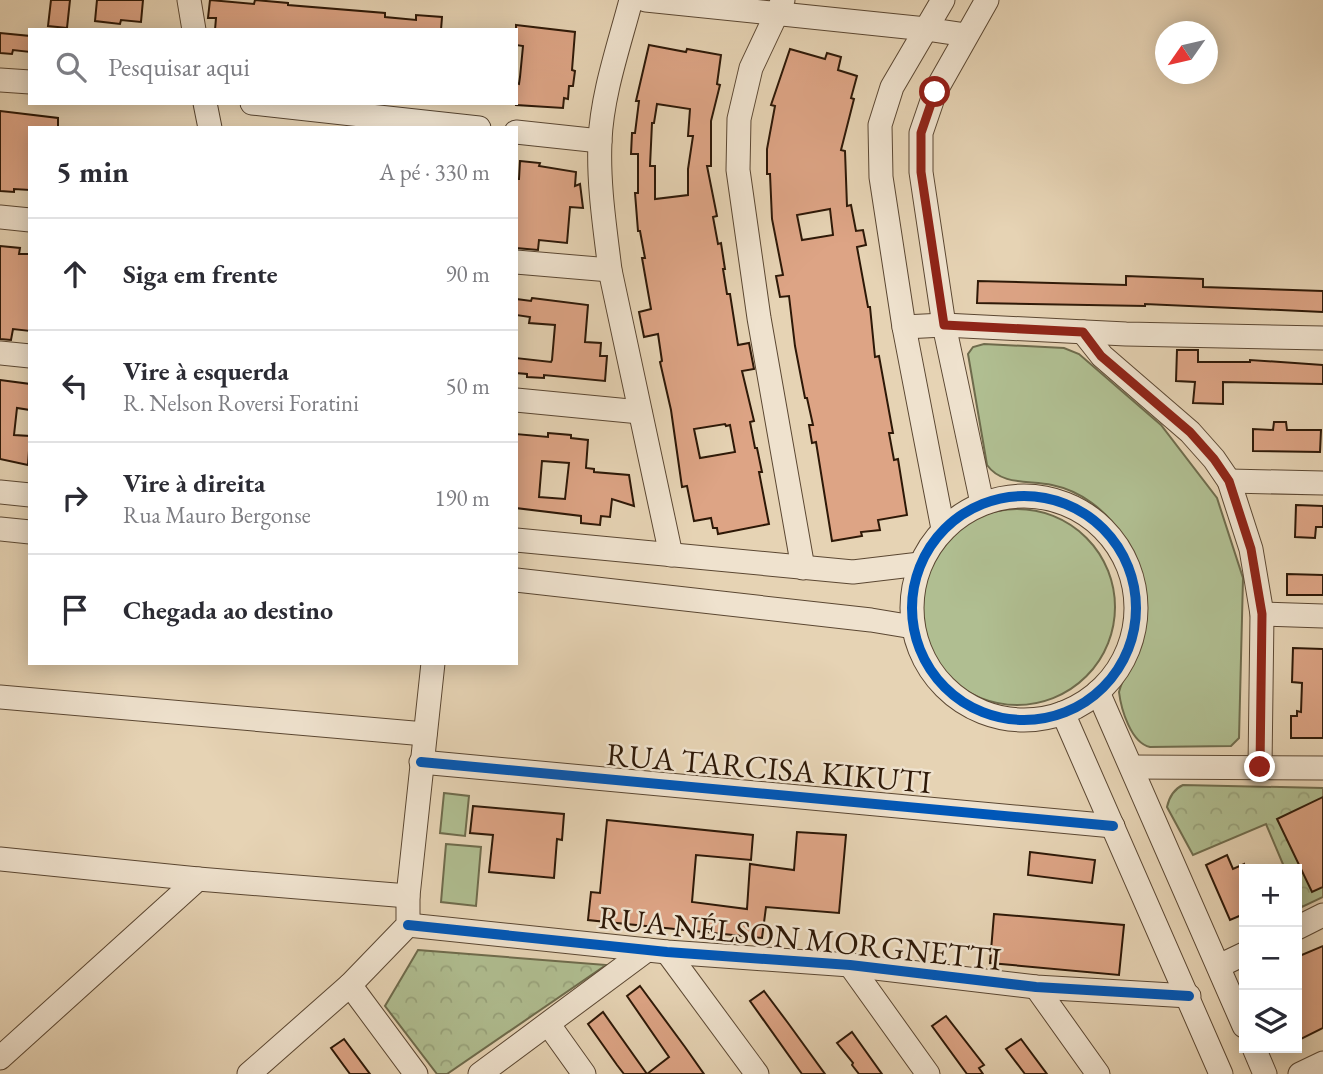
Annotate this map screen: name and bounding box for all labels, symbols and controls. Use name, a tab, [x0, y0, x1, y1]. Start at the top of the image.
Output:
north arrow	[1155, 21, 1218, 84]
search box	[28, 28, 518, 105]
icon: search	[52, 48, 90, 86]
text: Pesquisar aqui	[108, 50, 250, 84]
route start	[919, 76, 950, 107]
text: 5 min	[56, 152, 129, 191]
text: A pé · 330 m	[379, 157, 490, 187]
icon: ahead	[56, 255, 94, 293]
text: Siga em frente	[123, 257, 278, 291]
text: 90 m	[445, 259, 490, 289]
text: Vire à esquerda	[123, 354, 289, 388]
icon: left	[56, 367, 94, 405]
text: 50 m	[445, 371, 490, 401]
text: R. Nelson Roversi Foratini	[123, 388, 359, 418]
text: Vire à direita	[123, 466, 265, 500]
icon: right	[56, 479, 94, 517]
text: 190 m	[434, 483, 490, 513]
text: Rua Mauro Bergonse	[123, 500, 311, 530]
icon: arrive	[56, 591, 94, 629]
text: Chegada ao destino	[123, 593, 333, 627]
street label: RUA TARCISA KIKUTI	[605, 733, 933, 803]
route end	[1244, 751, 1275, 782]
map controls	[1239, 864, 1302, 1053]
button: +	[1239, 864, 1302, 927]
street label: RUA NÉLSON MORGNETTI	[597, 896, 1004, 980]
button: −	[1239, 927, 1302, 990]
button: layers	[1239, 990, 1302, 1053]

